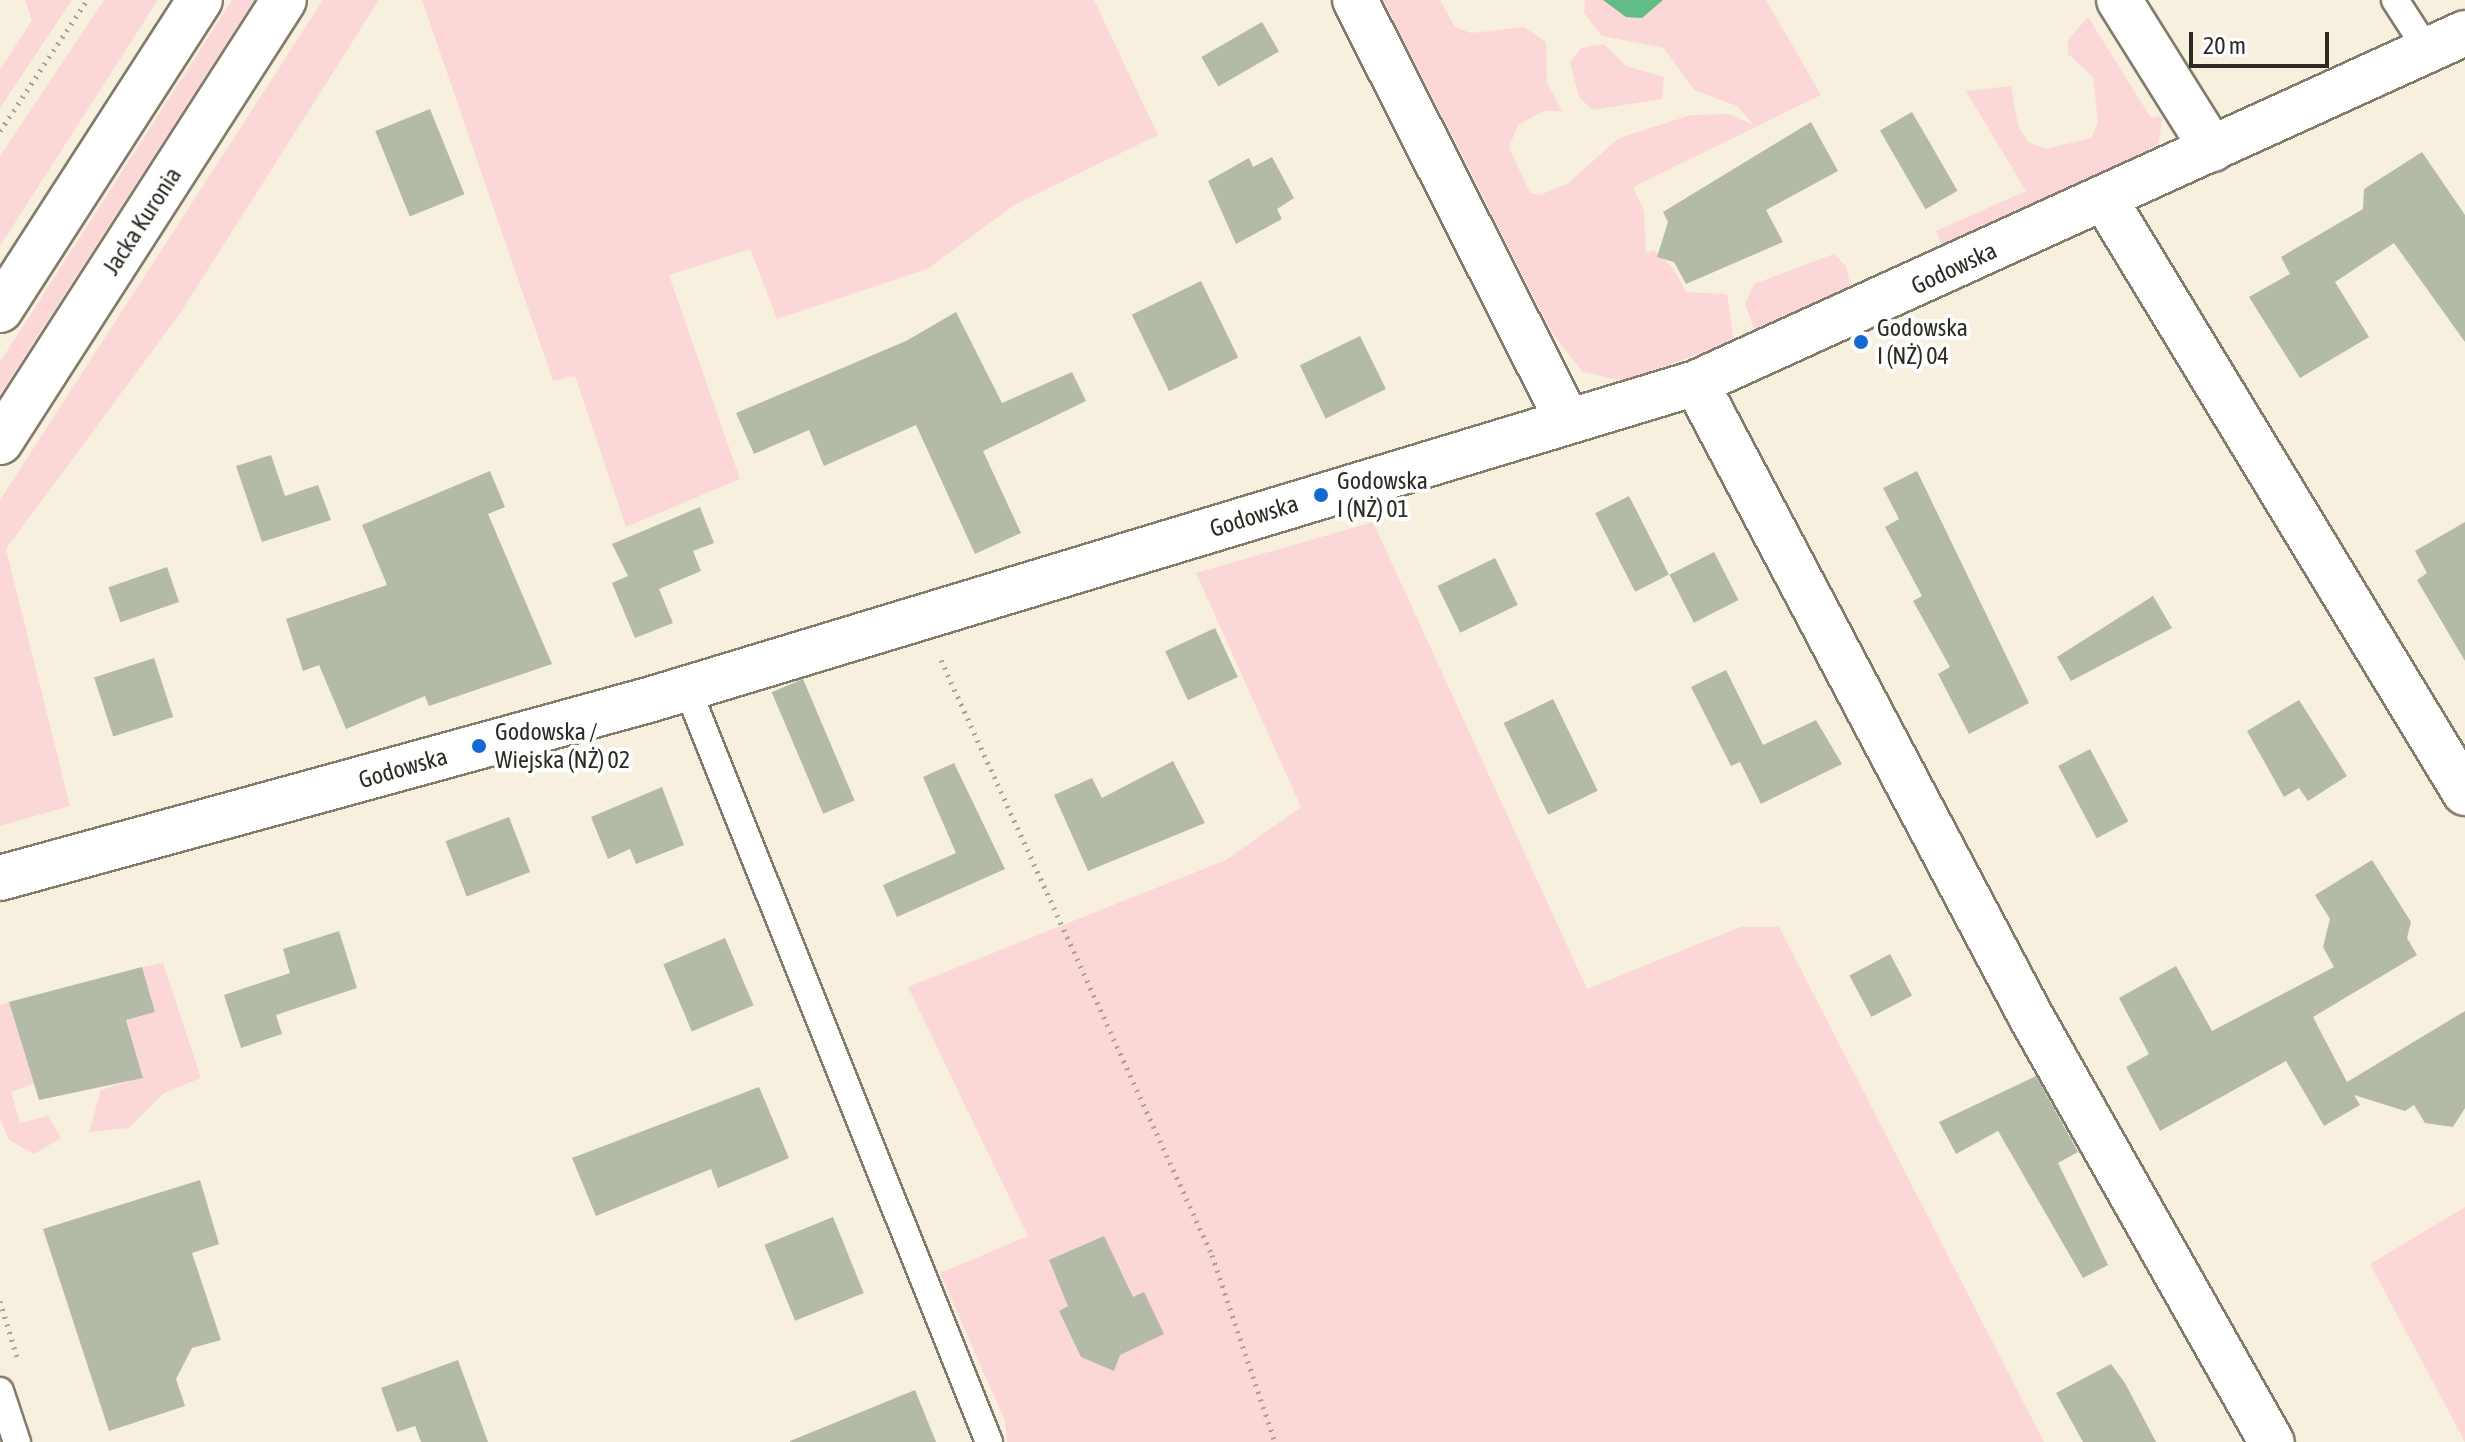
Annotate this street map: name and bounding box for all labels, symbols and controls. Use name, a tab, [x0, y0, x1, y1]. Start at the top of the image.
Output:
scale bar	[2193, 16, 2333, 66]
text: 20 m	[2203, 32, 2246, 59]
street label: Jacka Kuronia	[97, 162, 187, 280]
street label: Godowska	[1907, 236, 2001, 300]
place label: Godowska I (NŻ) 04	[1877, 314, 1968, 370]
marker: Godowska I (NŻ) 04	[1852, 333, 1870, 351]
place label: Godowska I (NŻ) 01	[1337, 467, 1428, 523]
marker: Godowska I (NŻ) 01	[1312, 486, 1330, 504]
street label: Godowska	[1206, 489, 1302, 543]
place label: Godowska / Wiejska (NŻ) 02	[495, 718, 630, 774]
marker: Godowska / Wiejska (NŻ) 02	[470, 737, 488, 755]
street label: Godowska	[355, 742, 451, 794]

